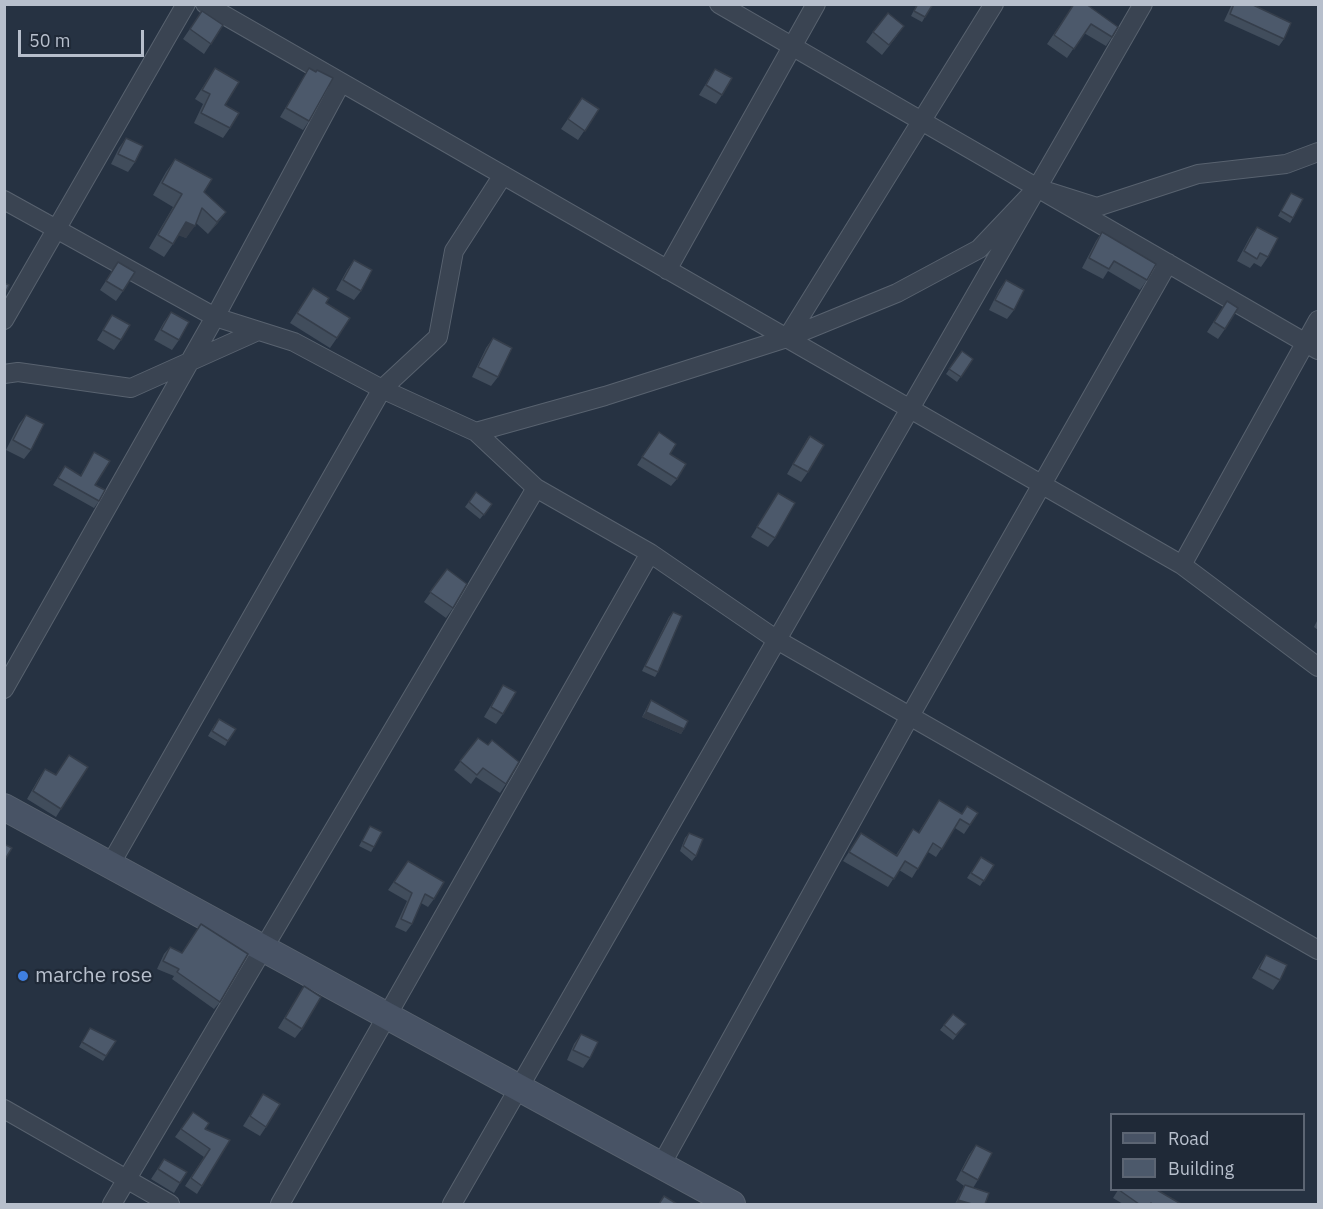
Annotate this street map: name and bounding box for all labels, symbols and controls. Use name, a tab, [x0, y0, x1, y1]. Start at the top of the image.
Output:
scale bar	[21, 18, 147, 56]
text: 50 m	[29, 29, 71, 52]
place label: marche rose	[35, 963, 152, 989]
marker: marche rose	[16, 969, 30, 983]
legend	[1110, 1113, 1305, 1191]
text: Road	[1168, 1127, 1209, 1150]
text: Building	[1168, 1157, 1234, 1180]

